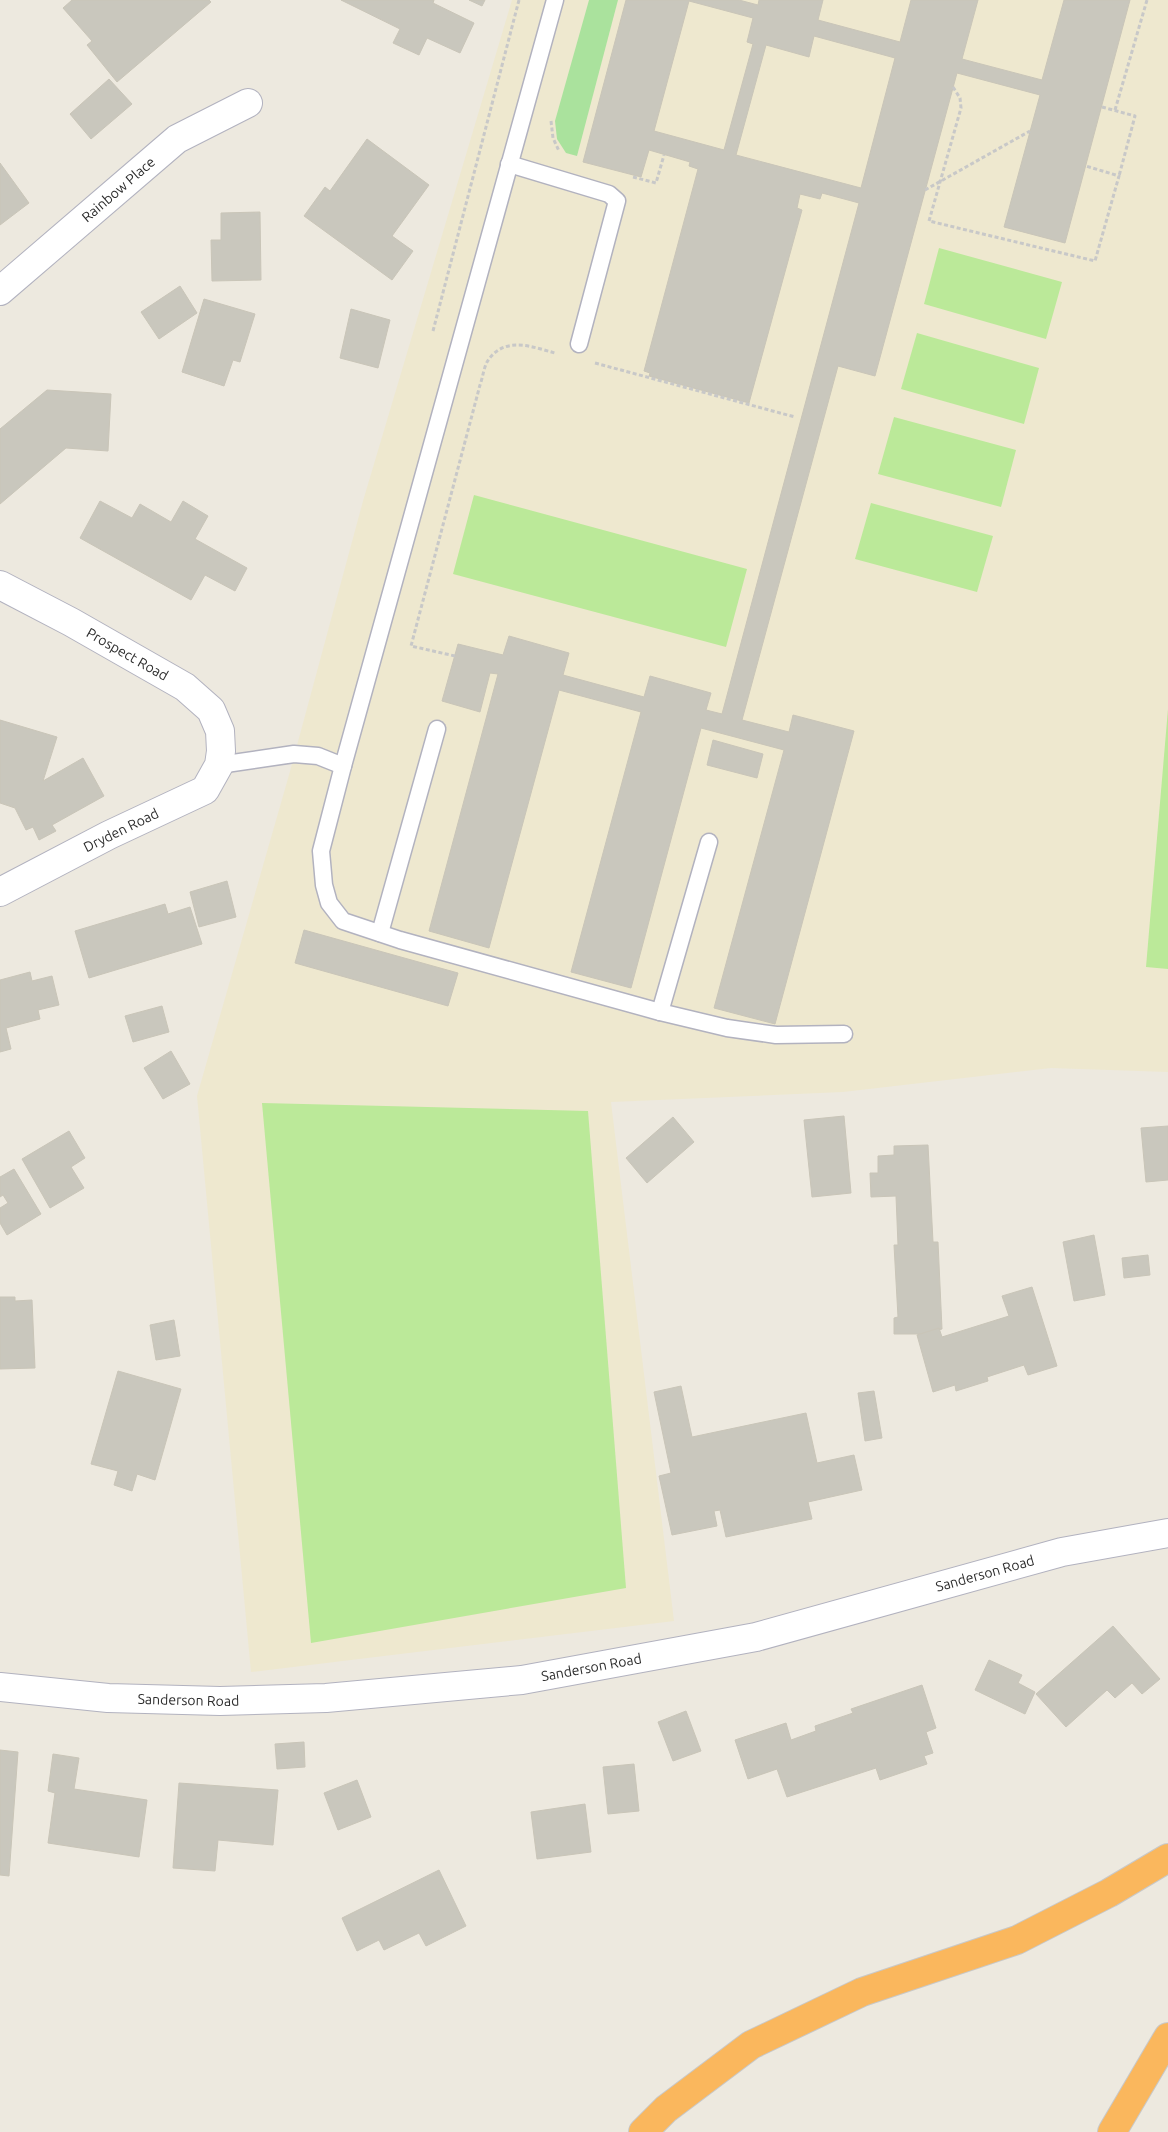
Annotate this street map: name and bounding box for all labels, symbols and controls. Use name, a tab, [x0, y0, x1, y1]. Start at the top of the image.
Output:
street label: Rainbow Place	[79, 154, 158, 225]
street label: Prospect Road	[84, 625, 171, 684]
street label: Dryden Road	[81, 805, 161, 855]
street label: Sanderson Road	[934, 1552, 1036, 1595]
street label: Sanderson Road	[540, 1650, 643, 1684]
street label: Sanderson Road	[137, 1691, 239, 1709]

